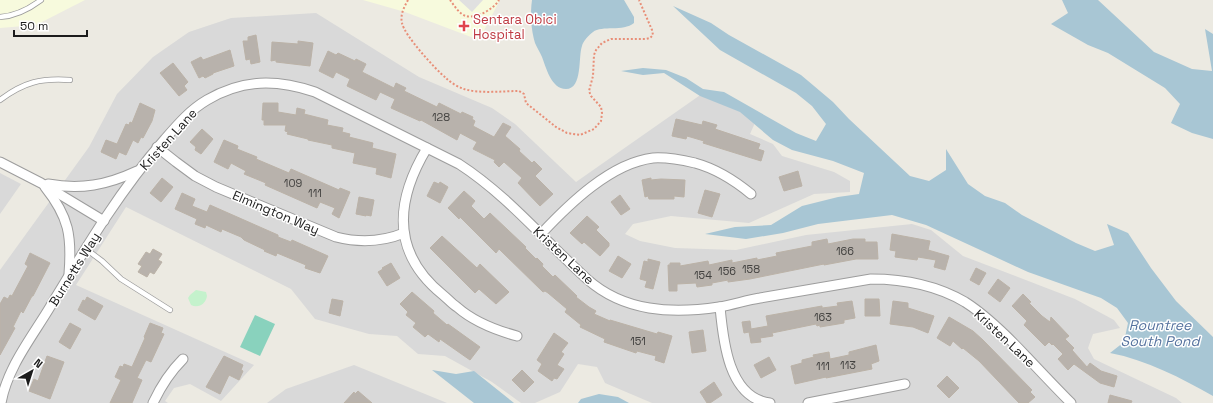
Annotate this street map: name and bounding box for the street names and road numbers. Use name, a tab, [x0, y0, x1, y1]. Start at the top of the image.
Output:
street label: Kristen Lane	[136, 105, 201, 174]
street label: Elmington Way	[230, 187, 322, 238]
street label: Kristen Lane	[529, 223, 598, 288]
street label: Burnetts Way	[45, 229, 104, 309]
street label: Kristen Lane	[970, 306, 1039, 371]

